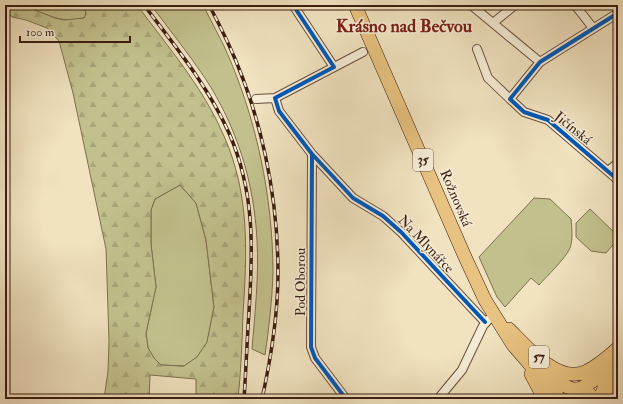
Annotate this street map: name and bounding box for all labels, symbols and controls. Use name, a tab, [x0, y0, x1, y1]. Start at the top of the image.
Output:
district label: Krásno nad Bečvou	[336, 15, 473, 38]
scale bar	[20, 18, 130, 44]
text: 100 m	[26, 25, 55, 40]
street label: Jičínská	[550, 107, 595, 148]
road number: 35	[413, 149, 433, 171]
street label: Rožnovská	[436, 167, 476, 229]
street label: Na Mlynářce	[394, 212, 458, 277]
street label: Pod Oborou	[292, 248, 309, 316]
road number: 57	[529, 346, 549, 368]

